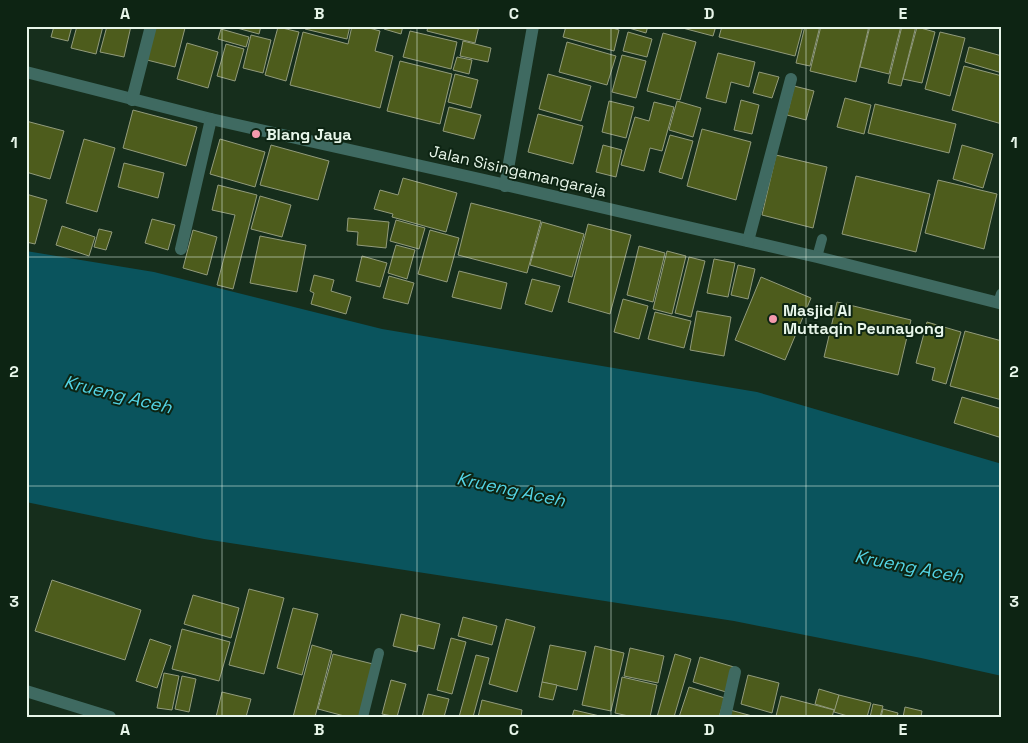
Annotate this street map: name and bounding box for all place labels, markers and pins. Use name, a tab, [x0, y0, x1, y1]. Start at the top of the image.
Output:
place label: Blang Jaya	[266, 124, 352, 145]
marker: Blang Jaya	[250, 128, 262, 140]
place label: Masjid Al Muttaqin Peunayong	[783, 300, 944, 339]
marker: Masjid Al Muttaqin Peunayong	[767, 313, 779, 325]

